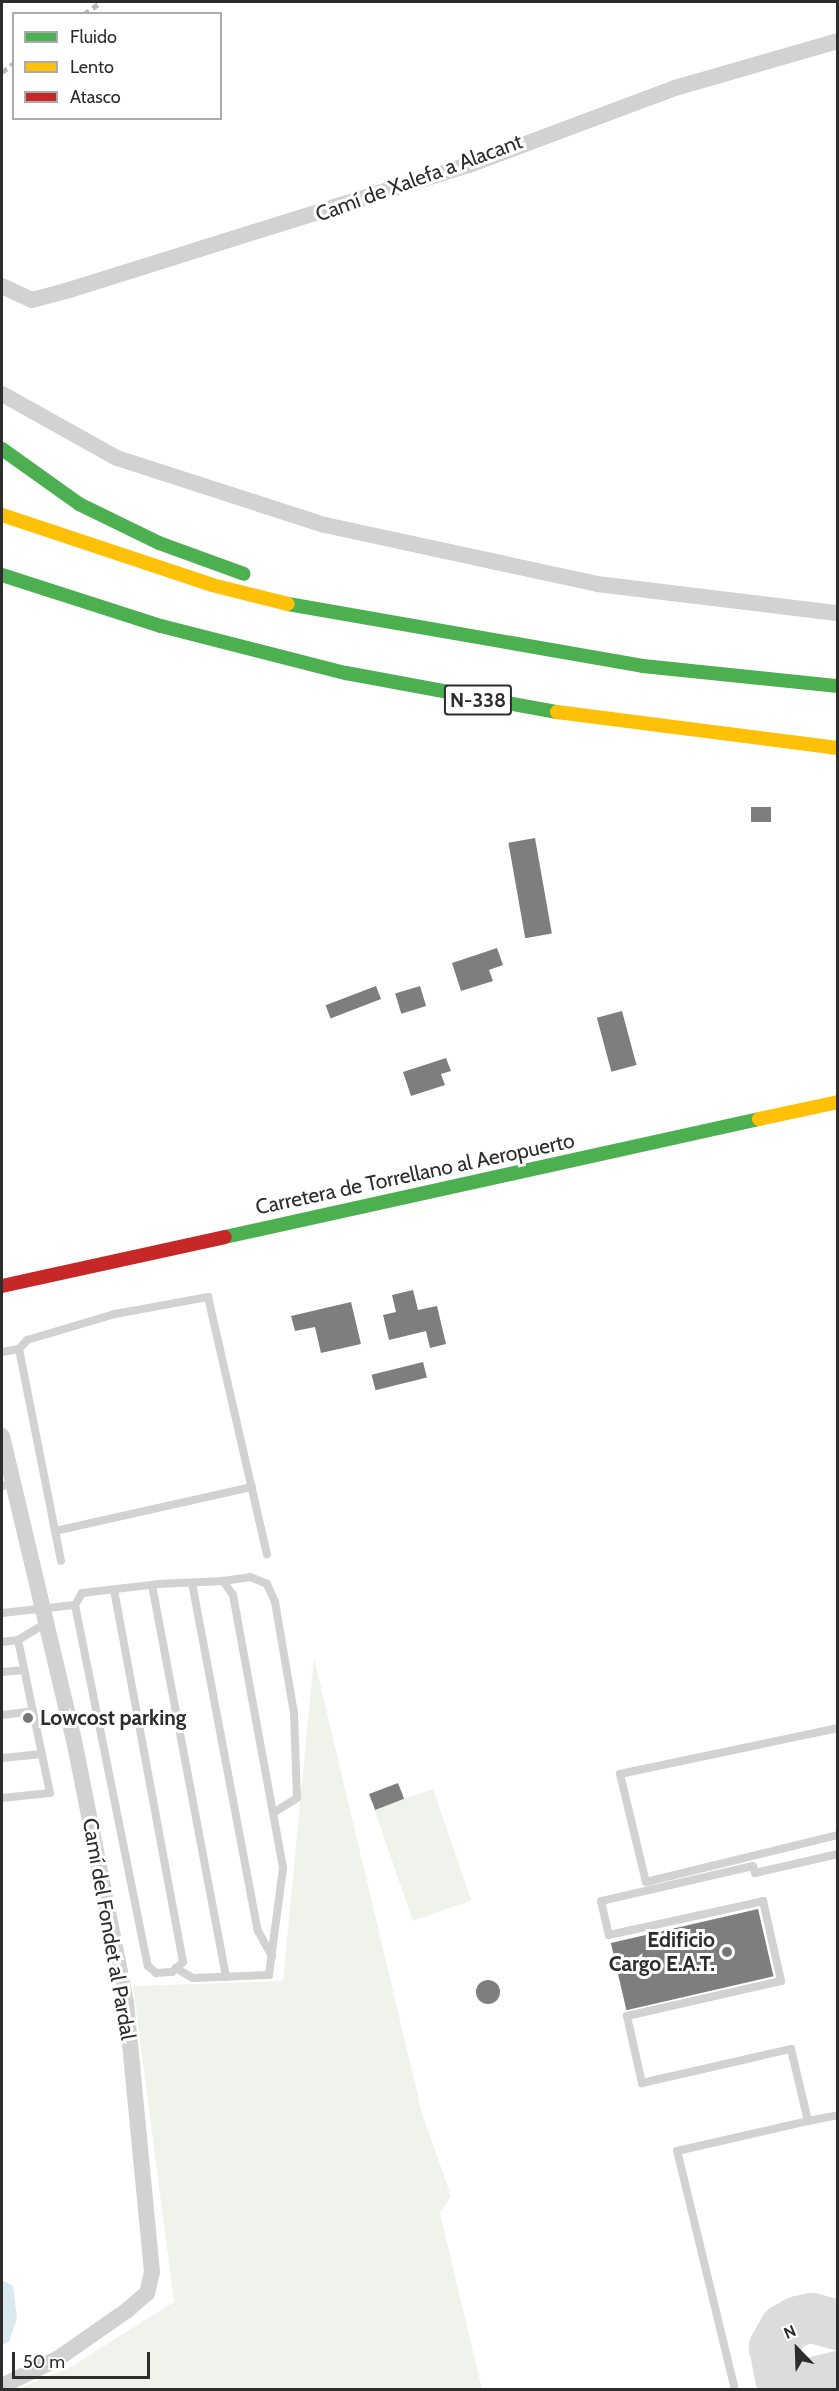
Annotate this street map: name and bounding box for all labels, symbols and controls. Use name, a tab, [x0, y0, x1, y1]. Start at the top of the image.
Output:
legend	[12, 12, 222, 120]
text: Fluido	[70, 26, 117, 48]
text: Lento	[70, 56, 114, 78]
text: Atasco	[70, 86, 121, 108]
street label: Camí de Xalefa a Alacant	[312, 129, 526, 227]
road number: N-338	[444, 683, 512, 717]
street label: Carretera de Torrellano al Aeropuerto	[253, 1128, 577, 1220]
place label: Lowcost parking	[40, 1705, 186, 1731]
marker: Lowcost parking	[21, 1711, 35, 1725]
street label: Camí del Fondet al Pardal	[77, 1816, 141, 2042]
place label: Edificio Cargo E.A.T.	[609, 1927, 715, 1977]
marker: Edificio Cargo E.A.T.	[720, 1945, 734, 1959]
north arrow	[767, 2319, 827, 2379]
text: N	[781, 2321, 799, 2343]
scale bar	[15, 2340, 153, 2378]
text: 50 m	[23, 2351, 65, 2373]

